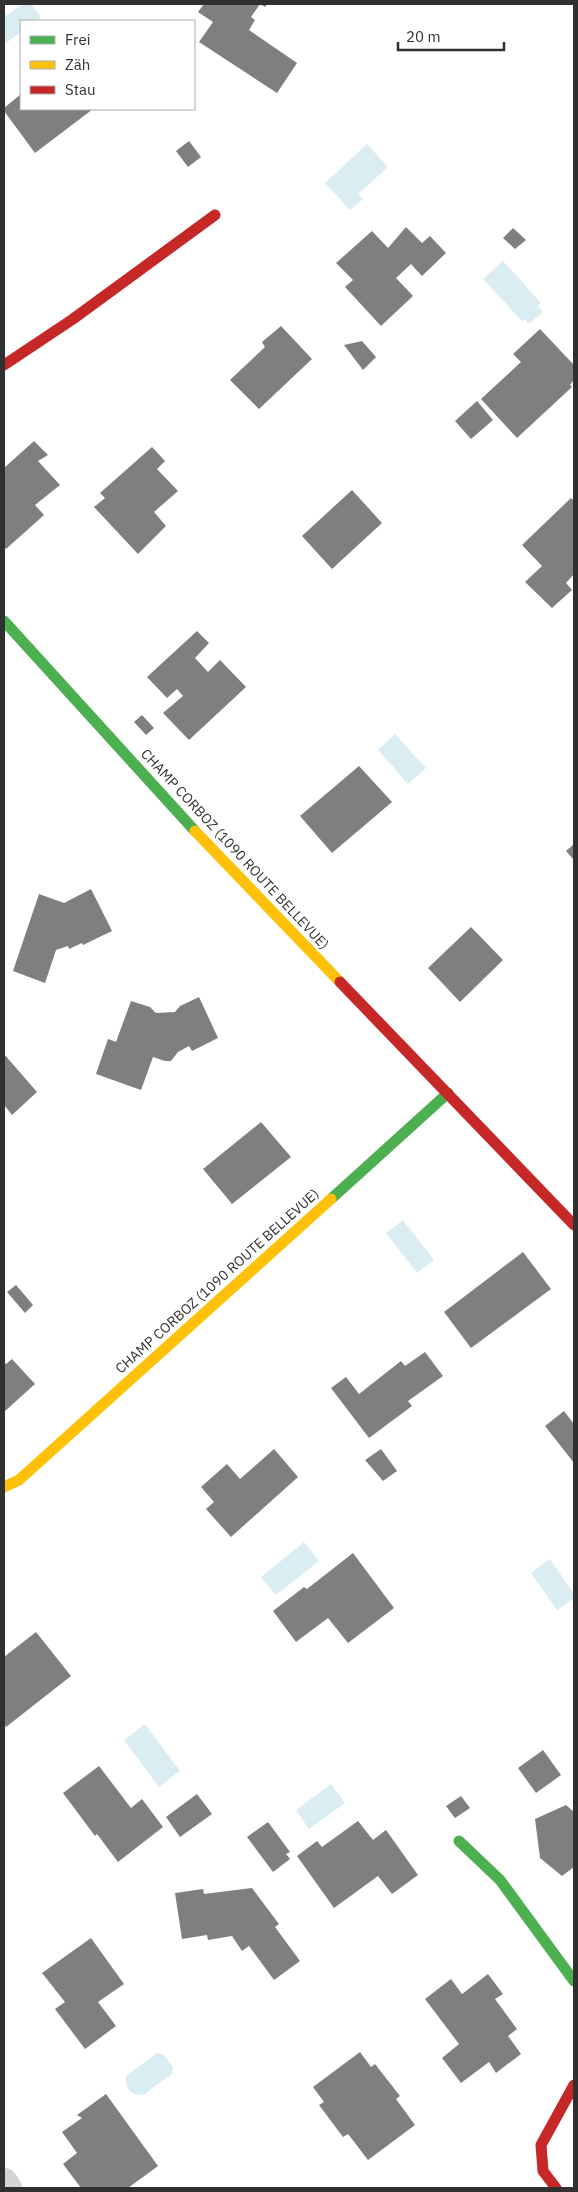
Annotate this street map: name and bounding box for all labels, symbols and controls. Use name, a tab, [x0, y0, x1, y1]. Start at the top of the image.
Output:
legend	[20, 20, 195, 110]
scale bar	[398, 20, 504, 52]
text: 20 m	[406, 27, 441, 46]
text: Frei	[65, 30, 91, 49]
text: Zäh	[65, 55, 90, 74]
text: Stau	[65, 80, 96, 99]
street label: CHAMP CORBOZ (1090 ROUTE BELLEVUE)	[137, 745, 333, 953]
street label: CHAMP CORBOZ (1090 ROUTE BELLEVUE)	[111, 1185, 323, 1377]

